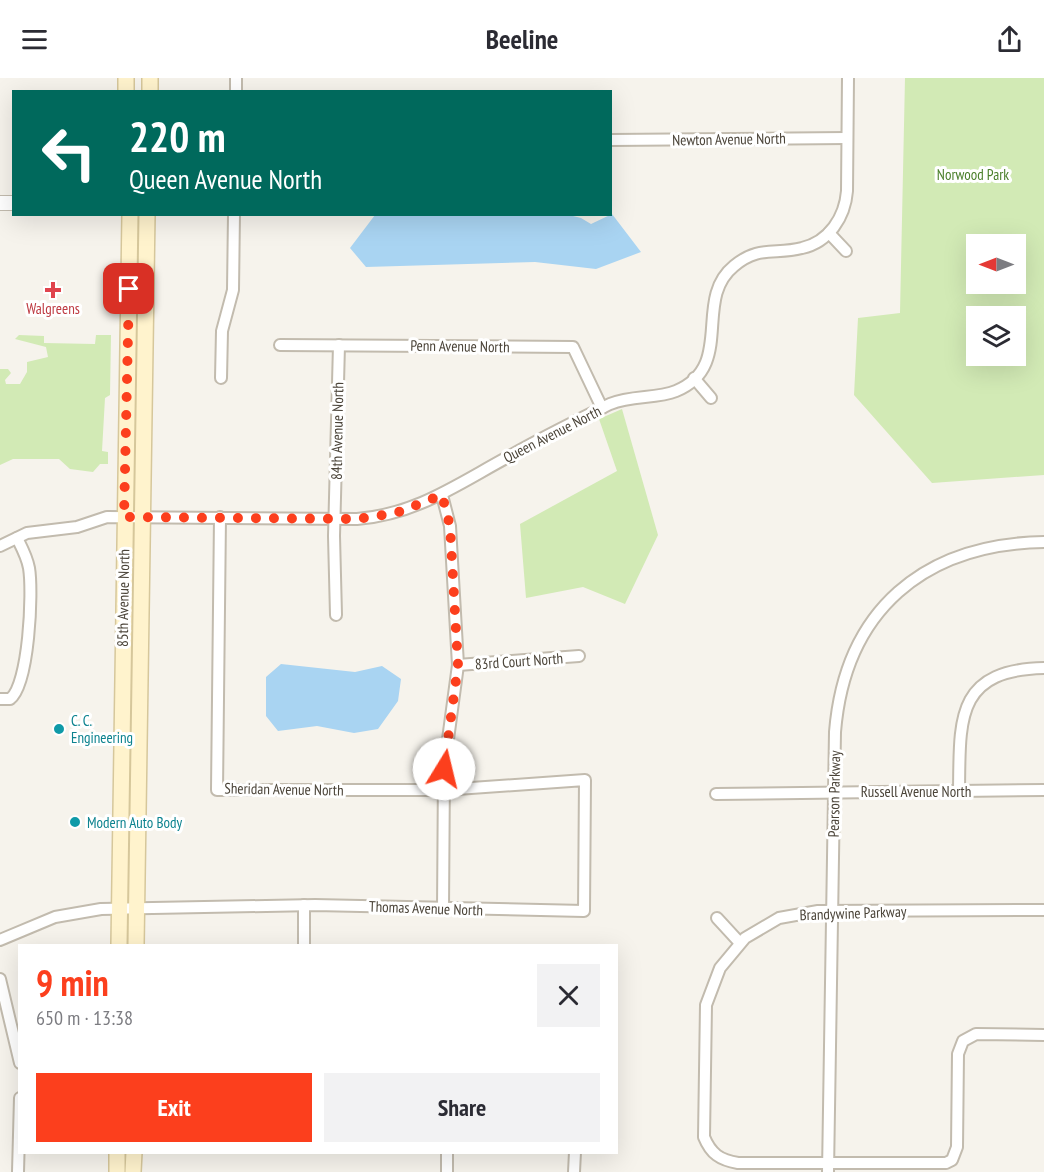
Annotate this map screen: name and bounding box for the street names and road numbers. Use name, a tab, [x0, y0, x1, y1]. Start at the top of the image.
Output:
street label: Newton Avenue North	[672, 129, 786, 149]
street label: Penn Avenue North	[410, 336, 510, 356]
street label: 84th Avenue North	[327, 382, 347, 480]
street label: Queen Avenue North	[500, 401, 604, 467]
street label: 85th Avenue North	[113, 549, 133, 647]
street label: 83rd Court North	[474, 648, 564, 674]
street label: Pearson Parkway	[824, 750, 844, 838]
street label: Sheridan Avenue North	[224, 778, 344, 800]
street label: Russell Avenue North	[861, 782, 971, 801]
street label: Thomas Avenue North	[369, 897, 483, 919]
street label: Brandywine Parkway	[799, 902, 907, 924]

